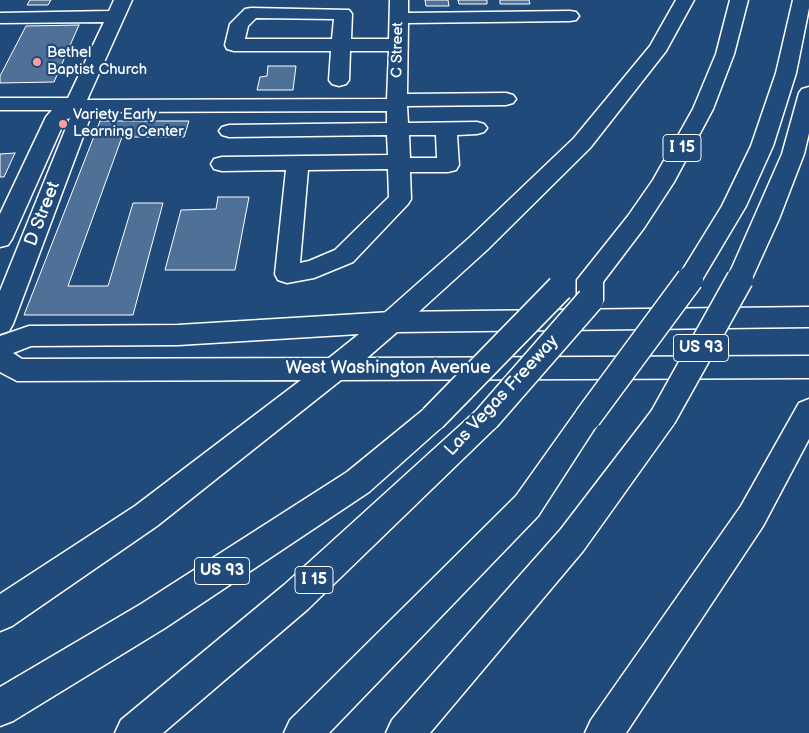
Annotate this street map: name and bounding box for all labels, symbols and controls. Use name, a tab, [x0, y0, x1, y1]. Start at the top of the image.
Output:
street label: C Street	[389, 22, 407, 78]
place label: Bethel Baptist Church	[47, 44, 147, 79]
marker: Bethel Baptist Church	[31, 56, 43, 68]
place label: Variety Early Learning Center	[73, 106, 184, 141]
marker: Variety Early Learning Center	[57, 118, 69, 130]
road number: I 15	[663, 134, 701, 162]
street label: D Street	[21, 179, 65, 249]
street label: Las Vegas Freeway	[441, 331, 563, 461]
road number: US 93	[674, 334, 728, 362]
street label: West Washington Avenue	[285, 357, 491, 379]
road number: US 93	[194, 558, 250, 584]
road number: I 15	[295, 566, 333, 594]

